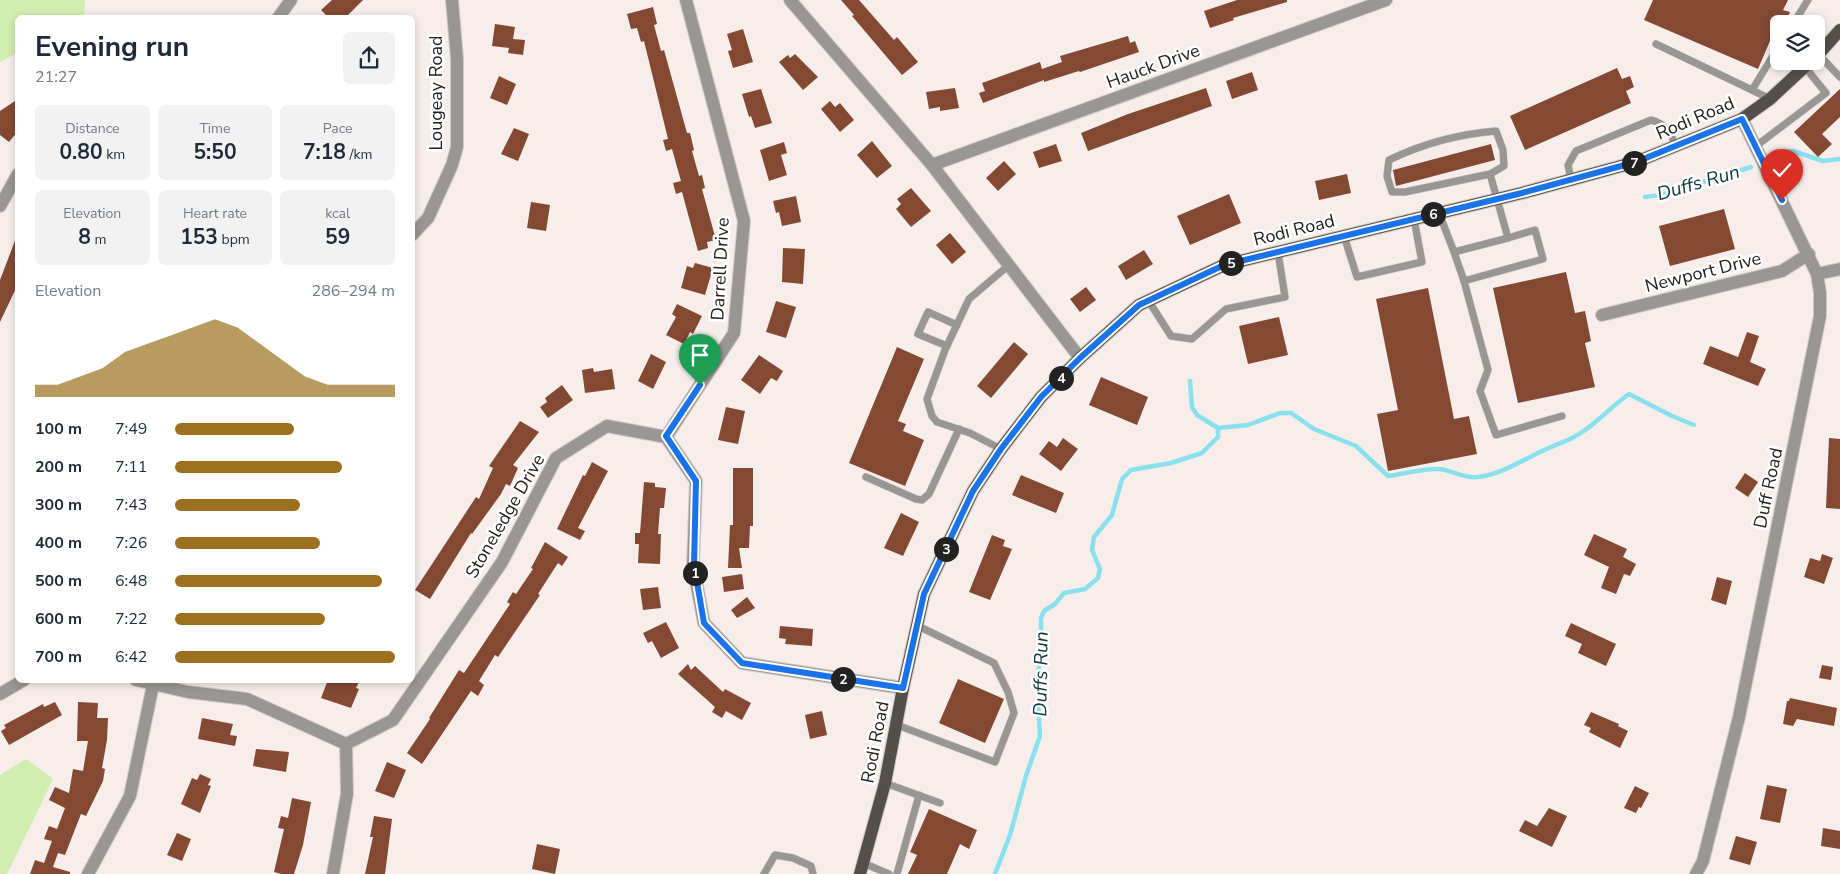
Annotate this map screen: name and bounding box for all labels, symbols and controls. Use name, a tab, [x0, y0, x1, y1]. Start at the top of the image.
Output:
map controls	[1770, 15, 1825, 70]
button: layers	[1770, 15, 1825, 70]
text: Evening run	[35, 28, 189, 66]
button: share	[343, 32, 395, 84]
street label: Lougeay Road	[424, 35, 448, 151]
street label: Hauck Drive	[1103, 38, 1203, 94]
text: 21:27	[35, 66, 77, 88]
street label: Rodi Road	[1652, 91, 1738, 145]
text: Distance	[65, 119, 120, 138]
text: Time	[199, 119, 231, 138]
text: Pace	[323, 119, 353, 138]
text: 0.80	[60, 138, 103, 166]
text: 5:50	[193, 138, 237, 166]
text: 7:18	[303, 138, 346, 166]
text: km	[103, 145, 125, 164]
text: /km	[346, 145, 372, 164]
pin	[1761, 149, 1803, 200]
pin: 7	[1622, 150, 1646, 176]
text: 7	[1630, 154, 1639, 173]
icon: check	[1768, 156, 1796, 184]
water label: Duffs Run	[1654, 159, 1743, 207]
pin: 6	[1420, 202, 1446, 226]
text: Elevation	[63, 204, 121, 223]
text: Heart rate	[183, 204, 247, 223]
text: kcal	[325, 204, 350, 223]
text: 6	[1429, 205, 1438, 224]
street label: Rodi Road	[1251, 208, 1337, 252]
street label: Darrell Drive	[705, 217, 735, 321]
text: 8	[78, 223, 91, 251]
text: 153	[180, 223, 218, 251]
text: 59	[325, 223, 350, 251]
text: m	[91, 230, 106, 249]
text: bpm	[218, 230, 250, 249]
street label: Newport Drive	[1642, 246, 1764, 298]
pin: 5	[1218, 250, 1244, 276]
text: 5	[1227, 254, 1236, 273]
text: Elevation	[35, 280, 101, 302]
text: 286–294 m	[312, 280, 395, 302]
pin	[679, 334, 721, 385]
icon: arrive	[686, 341, 714, 369]
pin: 4	[1048, 366, 1074, 390]
text: 4	[1057, 369, 1066, 388]
text: 100 m	[35, 418, 82, 440]
text: 7:49	[115, 418, 147, 440]
street label: Duff Road	[1748, 446, 1788, 530]
street label: Stoneledge Drive	[460, 449, 550, 583]
text: 200 m	[35, 456, 82, 478]
text: 7:11	[115, 456, 147, 478]
text: 300 m	[35, 494, 82, 516]
text: 7:43	[115, 494, 147, 516]
text: 400 m	[35, 532, 82, 554]
text: 7:26	[115, 532, 147, 554]
pin: 3	[934, 536, 958, 562]
text: 3	[942, 540, 951, 559]
pin: 1	[682, 560, 708, 586]
text: 1	[691, 564, 700, 583]
text: 500 m	[35, 570, 82, 592]
text: 6:48	[115, 570, 147, 592]
text: 600 m	[35, 608, 82, 630]
text: 7:22	[115, 608, 147, 630]
water label: Duffs Run	[1027, 631, 1055, 717]
text: 700 m	[35, 646, 82, 668]
text: 6:42	[115, 646, 147, 668]
pin: 2	[830, 666, 856, 692]
text: 2	[839, 670, 848, 689]
street label: Rodi Road	[855, 699, 895, 785]

